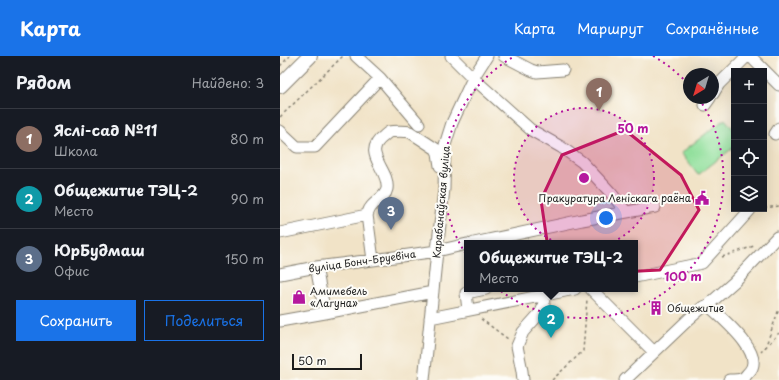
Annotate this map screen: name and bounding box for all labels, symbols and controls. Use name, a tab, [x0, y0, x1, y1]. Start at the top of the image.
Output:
text: Карта	[20, 14, 81, 42]
text: Карта	[514, 18, 555, 39]
text: Маршрут	[577, 18, 643, 39]
text: Сохранённые	[665, 18, 759, 39]
north arrow	[683, 68, 719, 104]
map controls	[731, 68, 767, 212]
button: +	[731, 68, 767, 104]
text: Рядом	[16, 69, 71, 95]
text: Найдено: 3	[192, 73, 264, 92]
pin: 1	[586, 78, 612, 111]
button: −	[731, 104, 767, 140]
text: Яслі-сад №11	[54, 118, 157, 141]
text: 50 m	[617, 119, 649, 137]
text: 1	[26, 129, 32, 148]
text: 80 m	[230, 129, 264, 148]
button: locate	[731, 140, 767, 176]
text: Школа	[54, 141, 98, 160]
street label: Карабанаўская вуліца	[428, 144, 454, 259]
centre of rings	[577, 171, 591, 185]
button: layers	[731, 176, 767, 212]
text: Общежитие ТЭЦ-2	[54, 178, 198, 201]
text: 2	[24, 189, 34, 208]
text: 90 m	[231, 189, 264, 208]
place label: Пракуратура Леніскага раёна	[539, 190, 692, 206]
public building icon: Пракуратура Леніскага раёна	[694, 190, 710, 206]
pin: 3	[378, 197, 404, 230]
text: Место	[54, 201, 94, 220]
your location	[596, 208, 616, 228]
text: ЮрБудмаш	[54, 238, 145, 261]
popup	[464, 240, 638, 292]
street label: вуліца Бонч-Бруевіча	[307, 245, 418, 276]
text: Общежитие ТЭЦ-2	[479, 245, 623, 268]
text: 3	[25, 249, 33, 268]
text: 150 m	[225, 249, 264, 268]
text: Офис	[54, 261, 89, 280]
text: 100 m	[664, 267, 702, 285]
text: Место	[479, 268, 519, 287]
place label: Амимебель «Лагуна»	[310, 283, 367, 310]
shop icon: Амимебель «Лагуна»	[291, 289, 307, 305]
button: Сохранить	[16, 300, 136, 341]
button: Поделиться	[144, 300, 264, 341]
building icon: Общежитие	[648, 300, 664, 316]
place label: Общежитие	[667, 300, 724, 315]
pin: 2	[538, 305, 564, 338]
scale bar	[292, 352, 362, 371]
text: 50 m	[298, 352, 327, 369]

